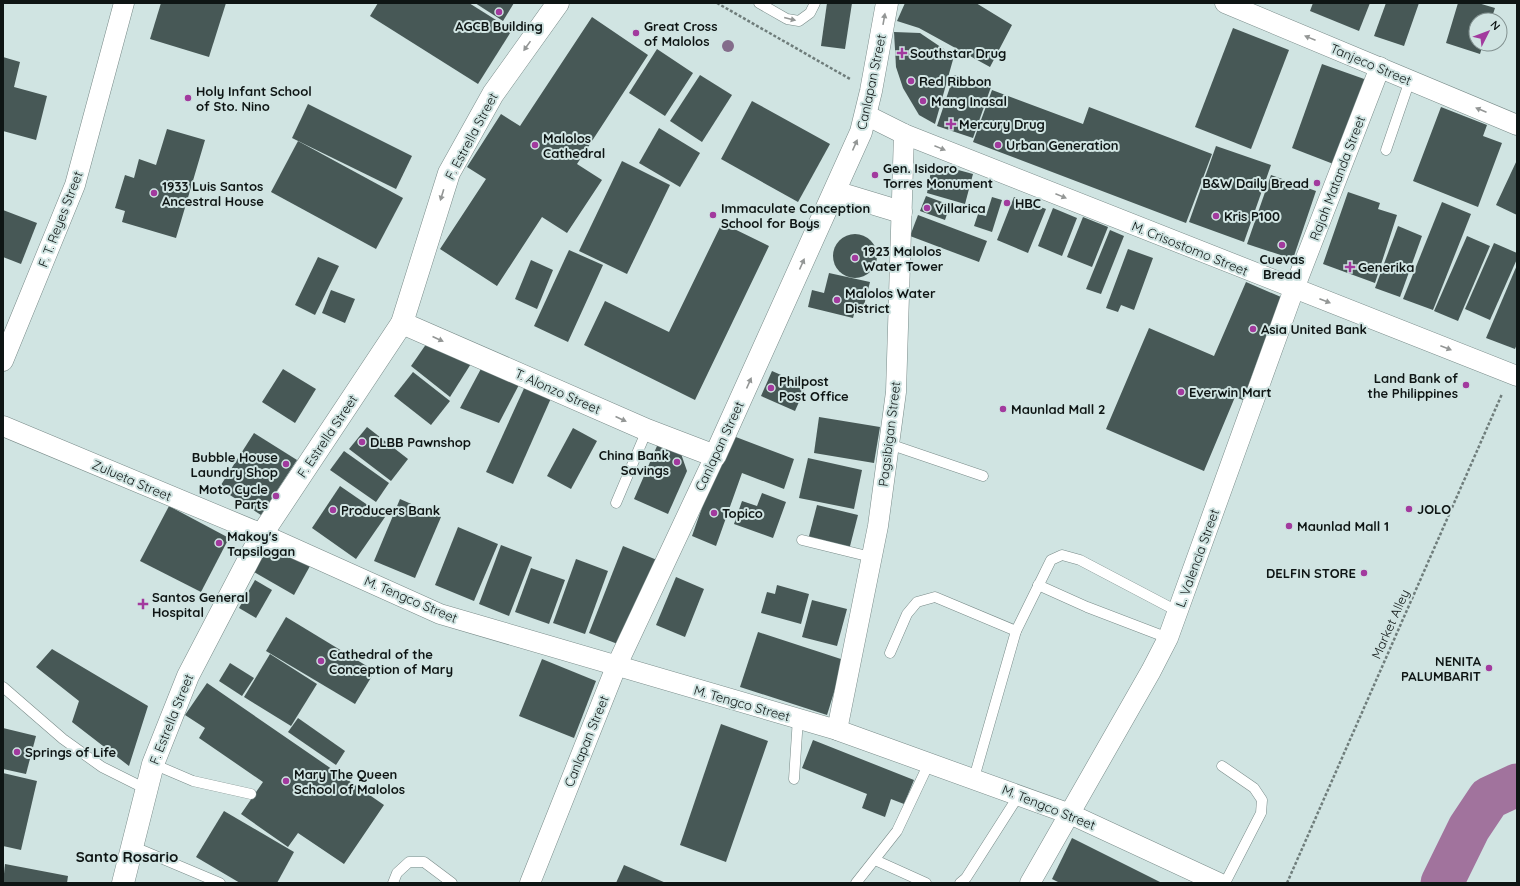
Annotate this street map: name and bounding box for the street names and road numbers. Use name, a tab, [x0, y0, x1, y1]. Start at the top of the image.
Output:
street label: Canlapan Street	[853, 33, 889, 131]
street label: Tanjeco Street	[1328, 40, 1414, 88]
street label: F. Estrella Street	[441, 90, 501, 182]
street label: Rajah Matanda Street	[1306, 113, 1368, 243]
street label: F. T. Reyes Street	[34, 169, 86, 269]
street label: M. Crisostomo Street	[1130, 217, 1250, 279]
street label: T. Alonzo Street	[513, 365, 603, 417]
street label: Pagsibigan Street	[875, 381, 903, 487]
street label: F. Estrella Street	[293, 392, 361, 480]
street label: Canlapan Street	[691, 399, 747, 493]
street label: Zulueta Street	[90, 456, 174, 504]
street label: L. Valencia Street	[1172, 507, 1222, 609]
street label: M. Tengco Street	[362, 572, 460, 626]
street label: Market Alley	[1368, 587, 1412, 661]
street label: F. Estrella Street	[146, 671, 196, 767]
street label: M. Tengco Street	[692, 682, 792, 724]
street label: Canlapan Street	[560, 693, 612, 789]
street label: M. Tengco Street	[1000, 781, 1098, 833]

